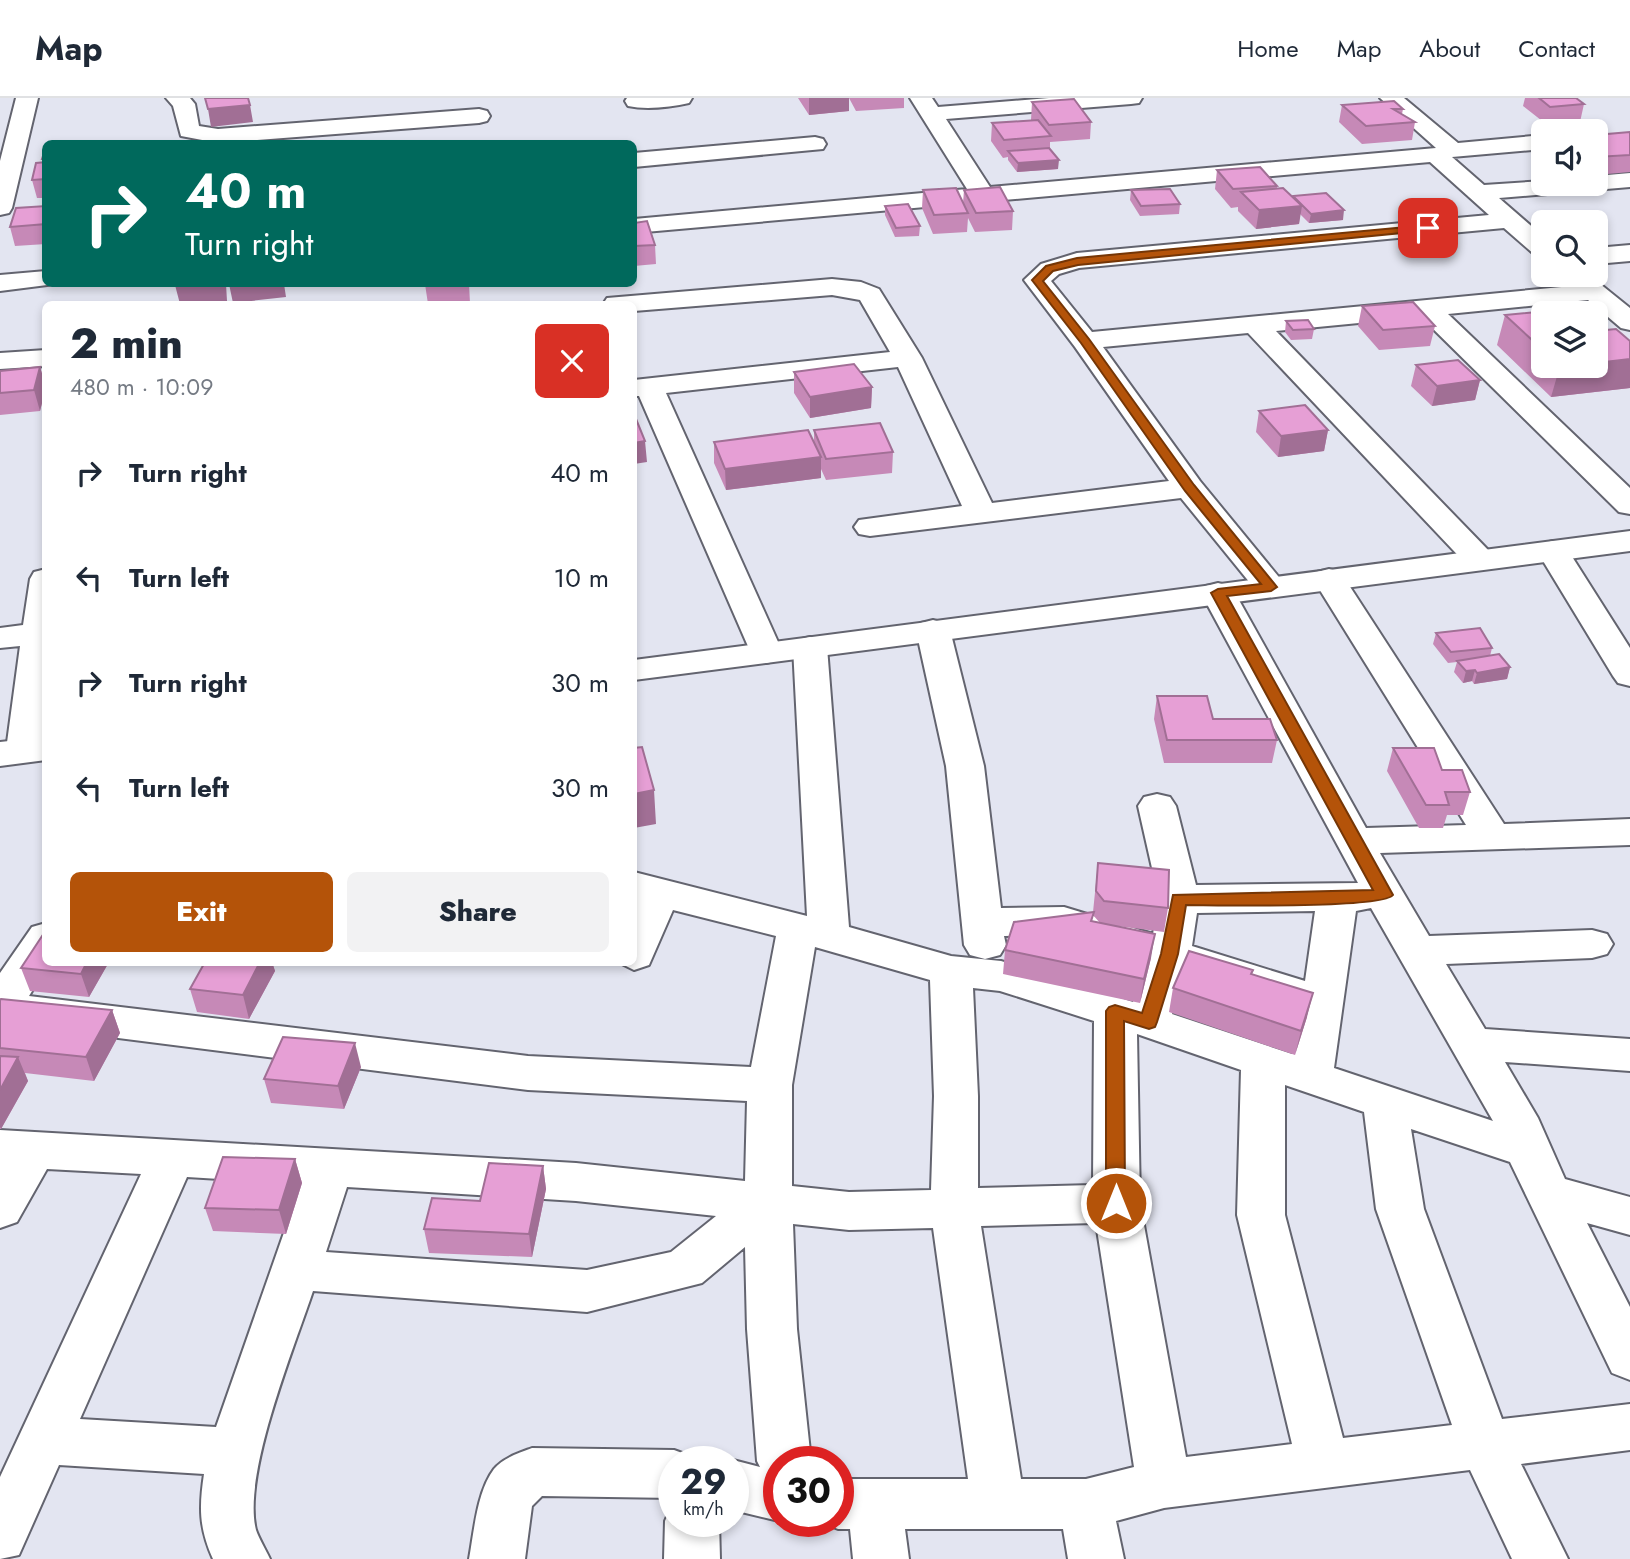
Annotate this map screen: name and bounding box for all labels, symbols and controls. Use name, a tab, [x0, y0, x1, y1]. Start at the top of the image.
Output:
text: Map	[35, 25, 103, 72]
text: Home	[1237, 31, 1299, 66]
text: Map	[1337, 31, 1381, 66]
text: About	[1419, 31, 1480, 66]
text: Contact	[1518, 31, 1595, 66]
map controls	[1531, 119, 1608, 378]
button: sound	[1531, 119, 1608, 196]
text: 40 m	[185, 156, 307, 226]
icon: right	[70, 168, 161, 259]
pin	[1398, 198, 1458, 258]
icon: arrive	[1409, 209, 1447, 247]
button: search	[1531, 210, 1608, 287]
text: Turn right	[185, 221, 314, 267]
button: layers	[1531, 301, 1608, 378]
text: 2 min	[70, 313, 183, 374]
button: close	[535, 324, 609, 398]
text: 480 m · 10:09	[70, 370, 213, 404]
icon: right	[70, 454, 108, 492]
text: Turn right	[129, 454, 247, 492]
text: 40 m	[550, 454, 609, 492]
icon: left	[70, 559, 108, 597]
text: Turn left	[129, 559, 229, 597]
text: 10 m	[554, 559, 609, 597]
icon: right	[70, 664, 108, 702]
text: Turn right	[129, 664, 247, 702]
text: 30 m	[551, 664, 609, 702]
icon: left	[70, 769, 108, 807]
text: Turn left	[129, 769, 229, 807]
text: 30 m	[551, 769, 609, 807]
button: Exit	[70, 872, 333, 952]
button: Share	[347, 872, 609, 952]
position arrow	[1079, 1166, 1153, 1240]
speed limit sign: 30	[763, 1446, 854, 1537]
text: 29	[680, 1457, 727, 1507]
text: km/h	[683, 1496, 724, 1522]

